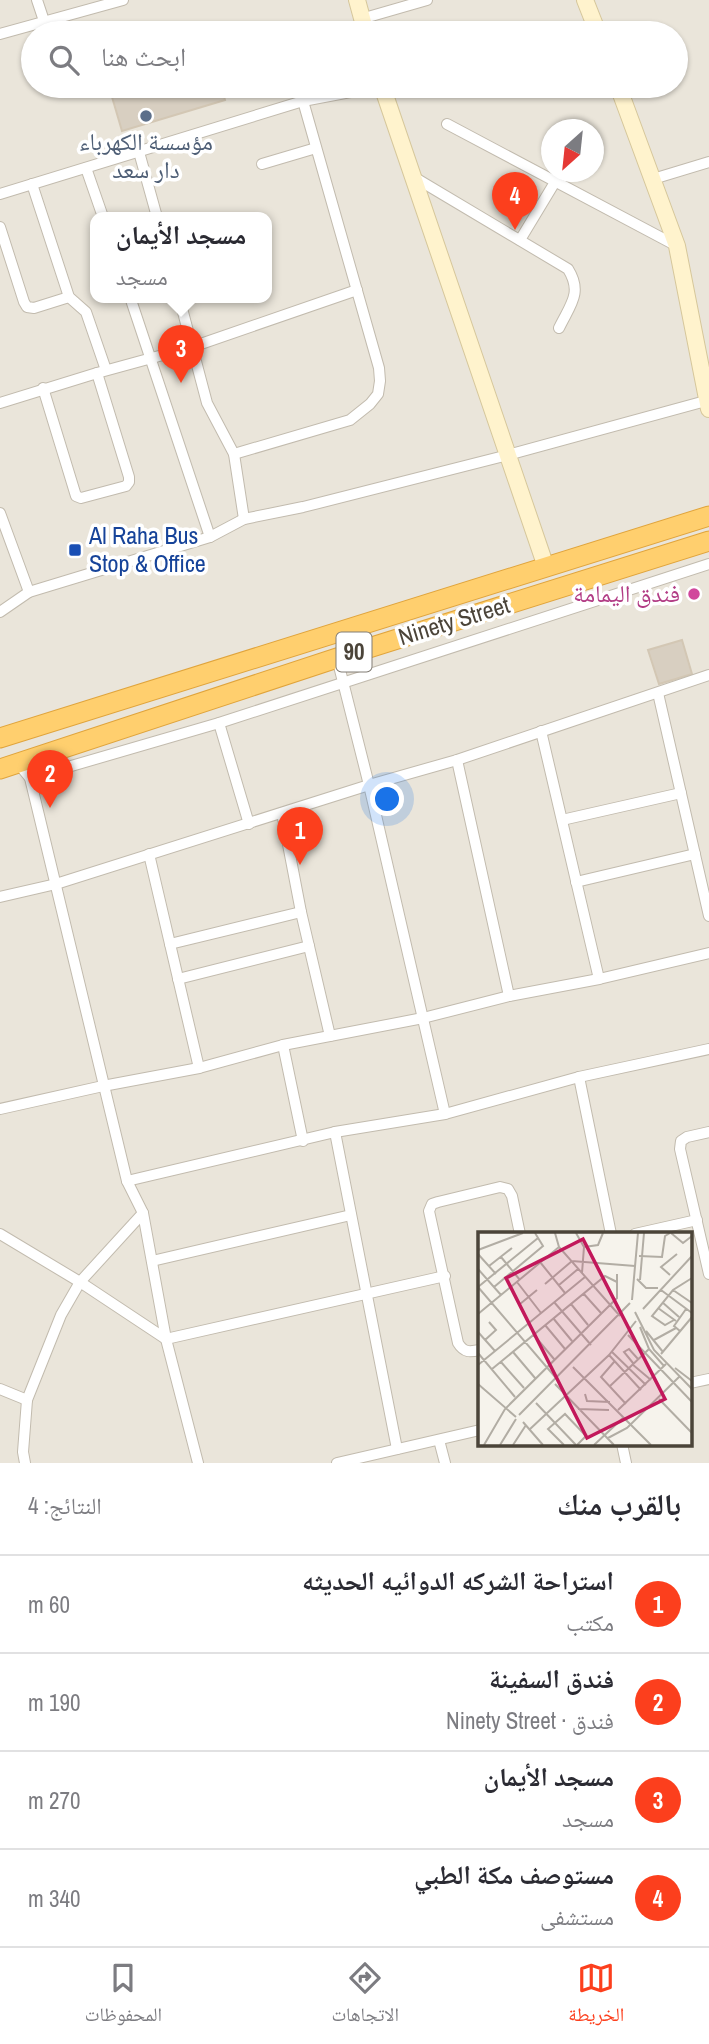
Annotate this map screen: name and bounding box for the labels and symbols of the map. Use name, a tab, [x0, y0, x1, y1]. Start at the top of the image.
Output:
marker: مؤسسة الكهرباء دار سعد	[138, 108, 154, 124]
north arrow	[541, 119, 604, 182]
place label: مؤسسة الكهرباء دار سعد	[79, 125, 213, 185]
pin: 4	[492, 172, 538, 230]
pin: 3	[158, 325, 204, 383]
place label: Al Raha Bus Stop & Office	[88, 519, 206, 579]
marker: Al Raha Bus Stop & Office	[67, 542, 83, 558]
place label: فندق اليمامة	[573, 577, 680, 609]
marker: فندق اليمامة	[686, 586, 702, 602]
street label: Ninety Street	[394, 588, 514, 652]
road number: 90	[336, 632, 372, 672]
pin: 2	[27, 750, 73, 808]
your location	[370, 782, 404, 816]
pin: 1	[277, 807, 323, 865]
inset map	[478, 1232, 692, 1446]

